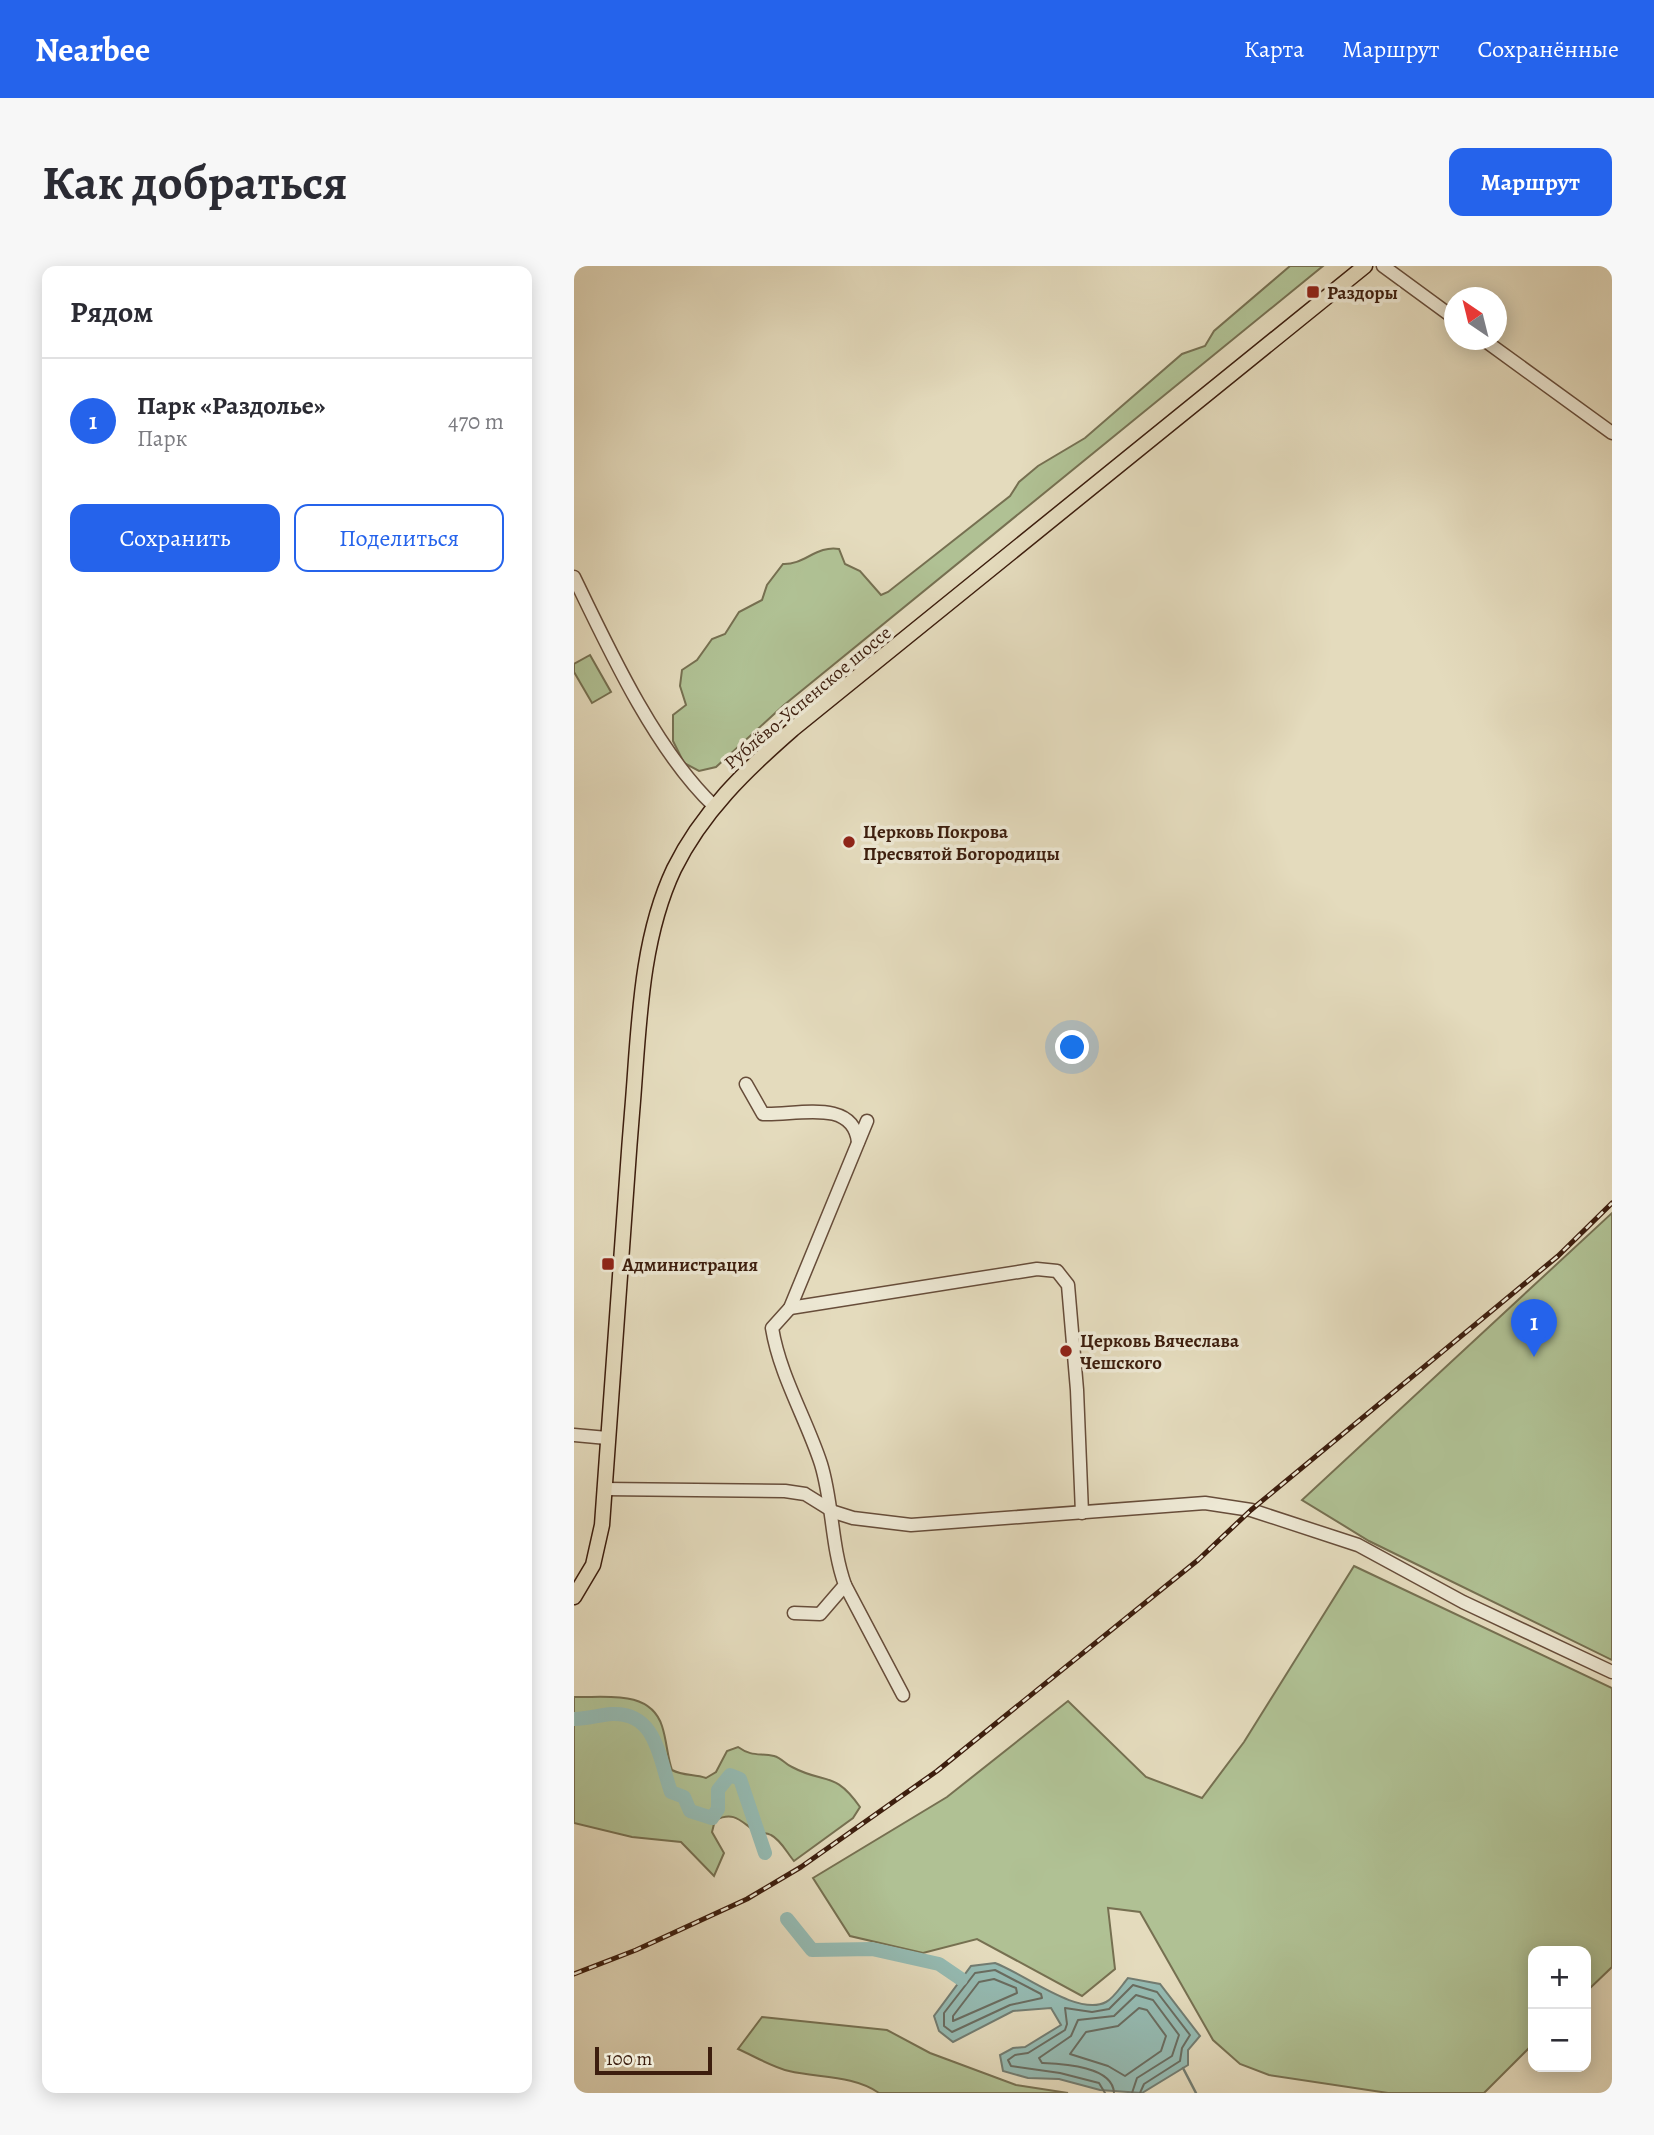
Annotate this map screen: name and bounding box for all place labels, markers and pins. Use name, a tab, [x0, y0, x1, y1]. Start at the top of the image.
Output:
place label: Раздоры	[1327, 280, 1398, 306]
marker: Раздоры	[1305, 284, 1321, 300]
place label: Церковь Покрова Пресвятой Богородицы	[863, 819, 1060, 867]
marker: Церковь Покрова Пресвятой Богородицы	[841, 834, 857, 850]
place label: Администрация	[621, 1252, 758, 1278]
marker: Администрация	[600, 1256, 616, 1272]
pin: 1	[1511, 1299, 1557, 1357]
place label: Церковь Вячеслава Чешского	[1080, 1328, 1240, 1376]
marker: Церковь Вячеслава Чешского	[1058, 1343, 1074, 1359]

